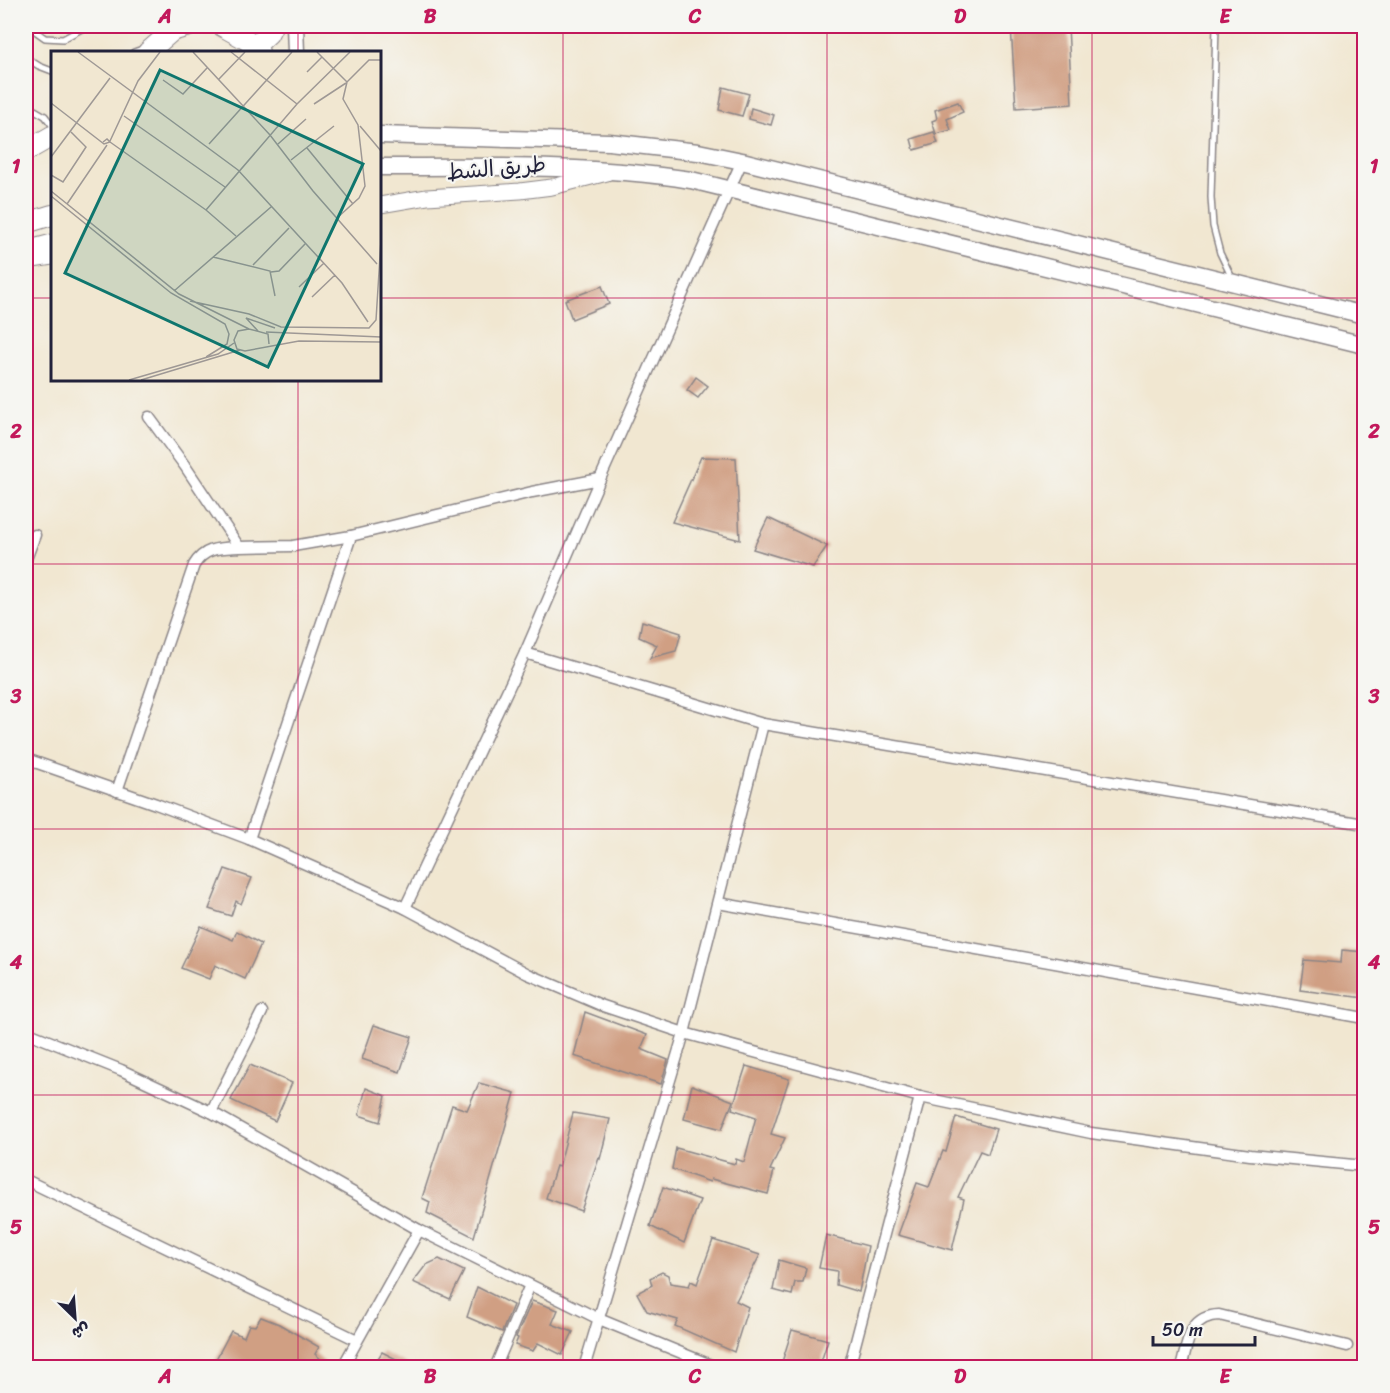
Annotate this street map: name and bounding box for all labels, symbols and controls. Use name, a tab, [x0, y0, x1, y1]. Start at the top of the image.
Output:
text: A	[157, 0, 172, 34]
text: B	[424, 0, 437, 34]
text: C	[688, 0, 702, 34]
text: D	[954, 0, 967, 34]
text: E	[1219, 0, 1232, 34]
inset map	[51, 51, 381, 381]
street label: طريق الشط	[445, 144, 547, 192]
text: 1	[12, 149, 21, 184]
text: 1	[1370, 149, 1379, 184]
text: 2	[9, 414, 22, 449]
text: 2	[1367, 414, 1380, 449]
text: 3	[10, 679, 22, 714]
text: 3	[1368, 679, 1380, 714]
text: 4	[9, 945, 23, 980]
text: 4	[1367, 945, 1381, 980]
text: 5	[10, 1210, 22, 1245]
text: 5	[1368, 1210, 1380, 1245]
north arrow	[45, 1288, 105, 1348]
scale bar	[1153, 1309, 1255, 1347]
text: ش	[67, 1314, 95, 1348]
text: 50 m	[1162, 1314, 1203, 1346]
text: A	[157, 1359, 172, 1393]
text: B	[424, 1359, 437, 1393]
text: C	[688, 1359, 702, 1393]
text: D	[954, 1359, 967, 1393]
text: E	[1219, 1359, 1232, 1393]

